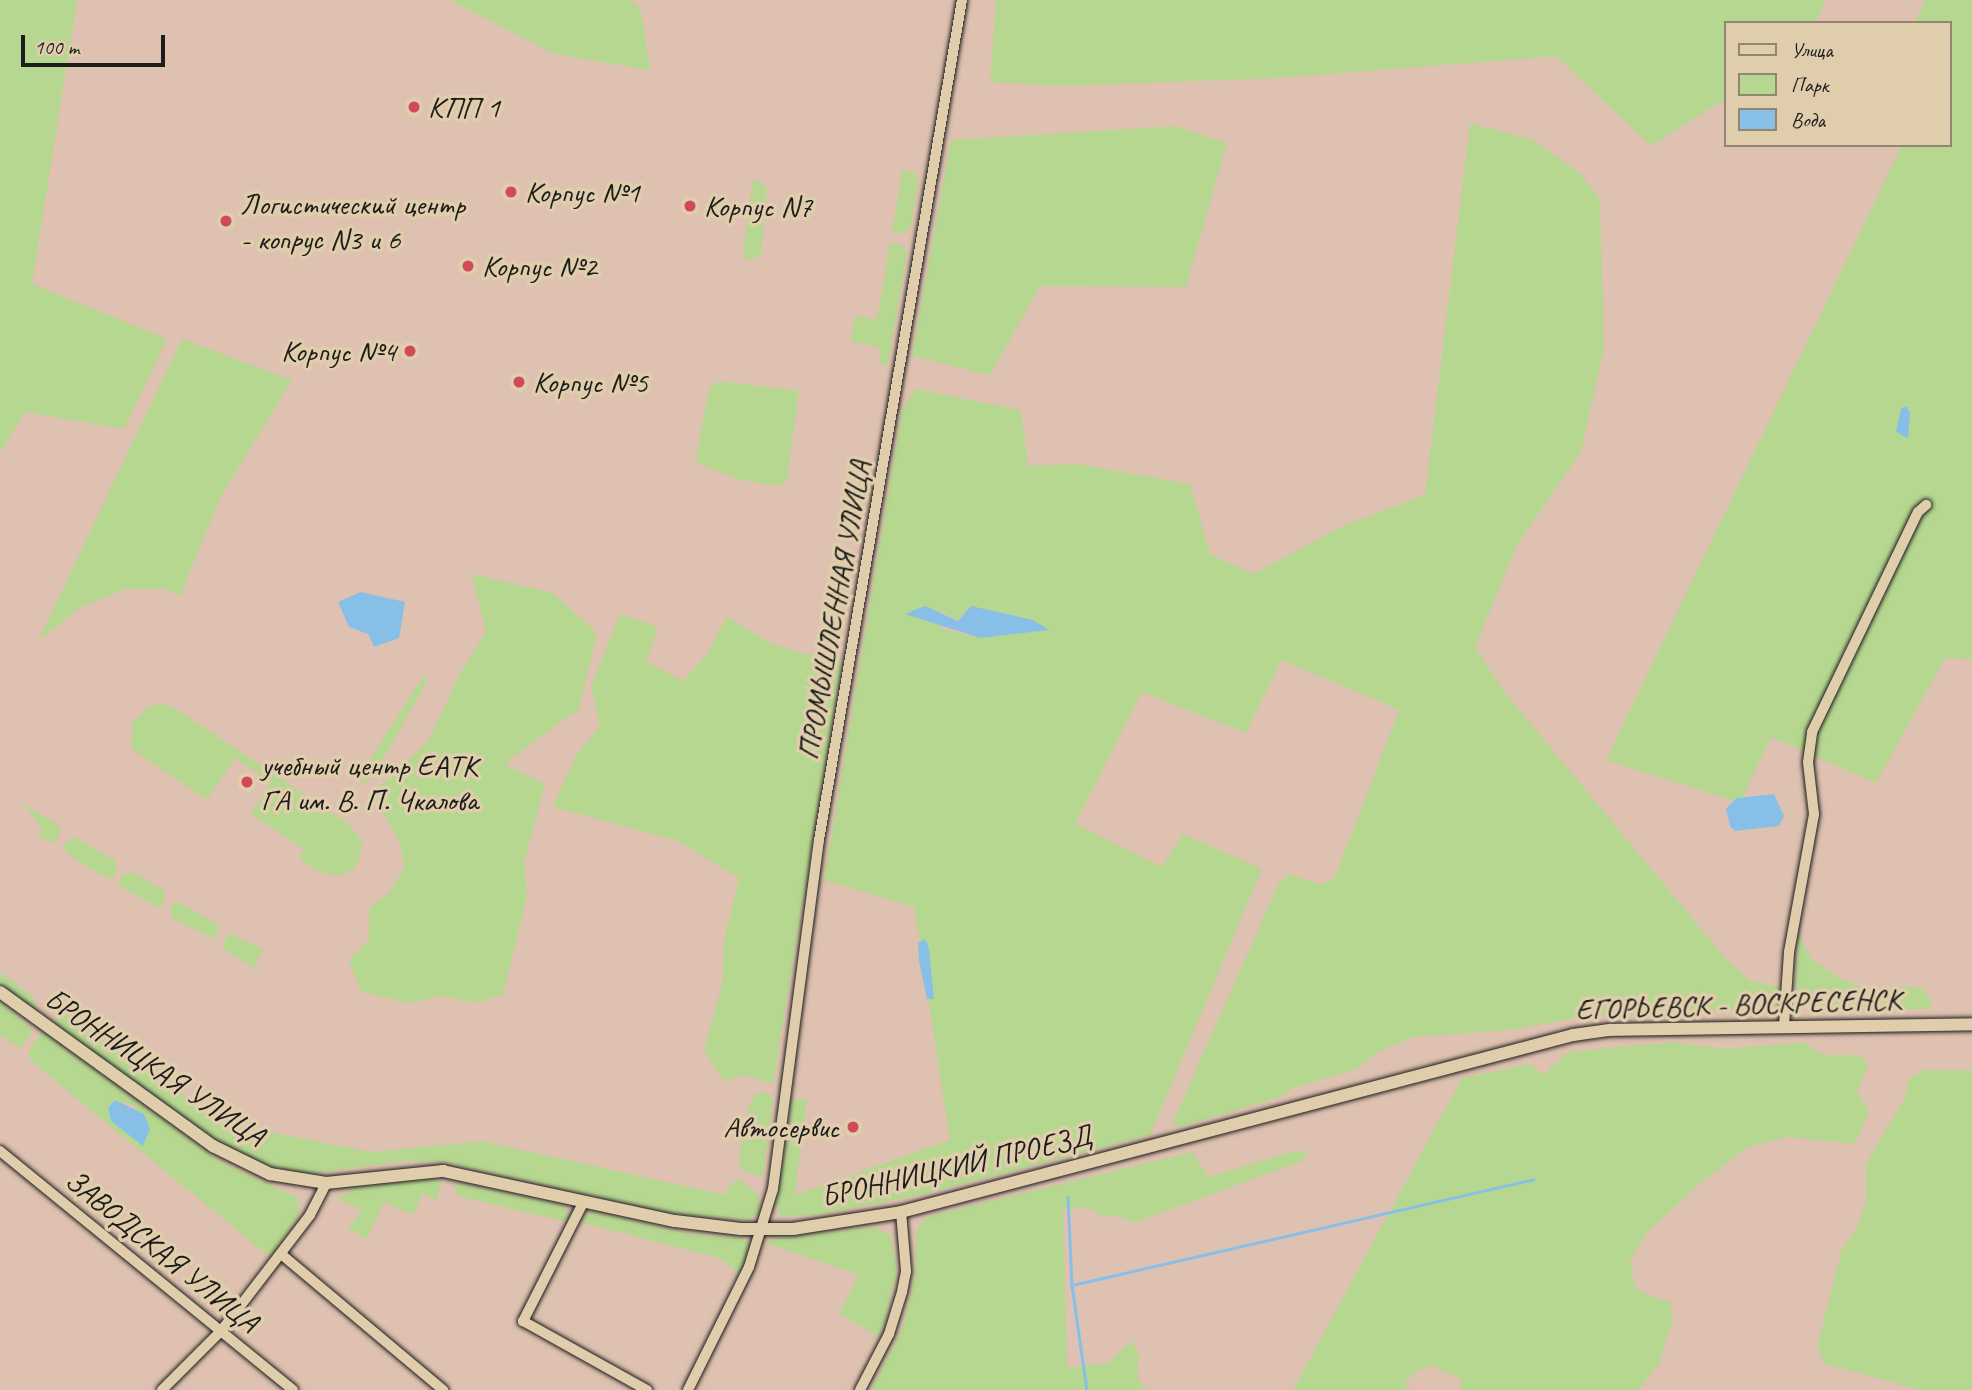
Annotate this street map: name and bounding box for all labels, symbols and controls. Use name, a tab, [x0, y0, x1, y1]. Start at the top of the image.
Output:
scale bar	[24, 21, 168, 65]
legend	[1724, 21, 1951, 147]
text: 100 m	[34, 34, 79, 60]
text: Улица	[1791, 37, 1833, 63]
text: Парк	[1791, 72, 1828, 98]
place label: КПП 1	[428, 89, 500, 125]
marker: КПП 1	[406, 99, 422, 115]
text: Вода	[1791, 107, 1825, 133]
place label: Корпус №1	[525, 174, 640, 210]
marker: Корпус №1	[503, 184, 519, 200]
place label: Логистический центр - копрус N3 и 6	[240, 186, 465, 256]
place label: Корпус N7	[704, 188, 812, 224]
marker: Корпус N7	[682, 198, 698, 214]
marker: Логистический центр - копрус N3 и 6	[218, 213, 234, 229]
place label: Корпус №2	[482, 248, 597, 284]
marker: Корпус №2	[460, 258, 476, 274]
place label: Корпус №4	[281, 333, 396, 369]
marker: Корпус №4	[402, 343, 418, 359]
place label: Корпус №5	[533, 364, 648, 400]
marker: Корпус №5	[511, 374, 527, 390]
street label: ПРОМЫШЛЕННАЯ УЛИЦА	[790, 457, 878, 763]
place label: учебный центр ЕАТК ГА им. В. П. Чкалова	[261, 747, 478, 818]
marker: учебный центр ЕАТК ГА им. В. П. Чкалова	[239, 774, 255, 790]
street label: БРОННИЦКАЯ УЛИЦА	[39, 980, 271, 1154]
street label: ЕГОРЬЕВСК - ВОСКРЕСЕНСК	[1575, 980, 1901, 1028]
place label: Автосервис	[723, 1109, 839, 1145]
street label: БРОННИЦКИЙ ПРОЕЗД	[818, 1117, 1094, 1215]
marker: Автосервис	[845, 1119, 861, 1135]
street label: ЗАВОДСКАЯ УЛИЦА	[58, 1162, 266, 1340]

